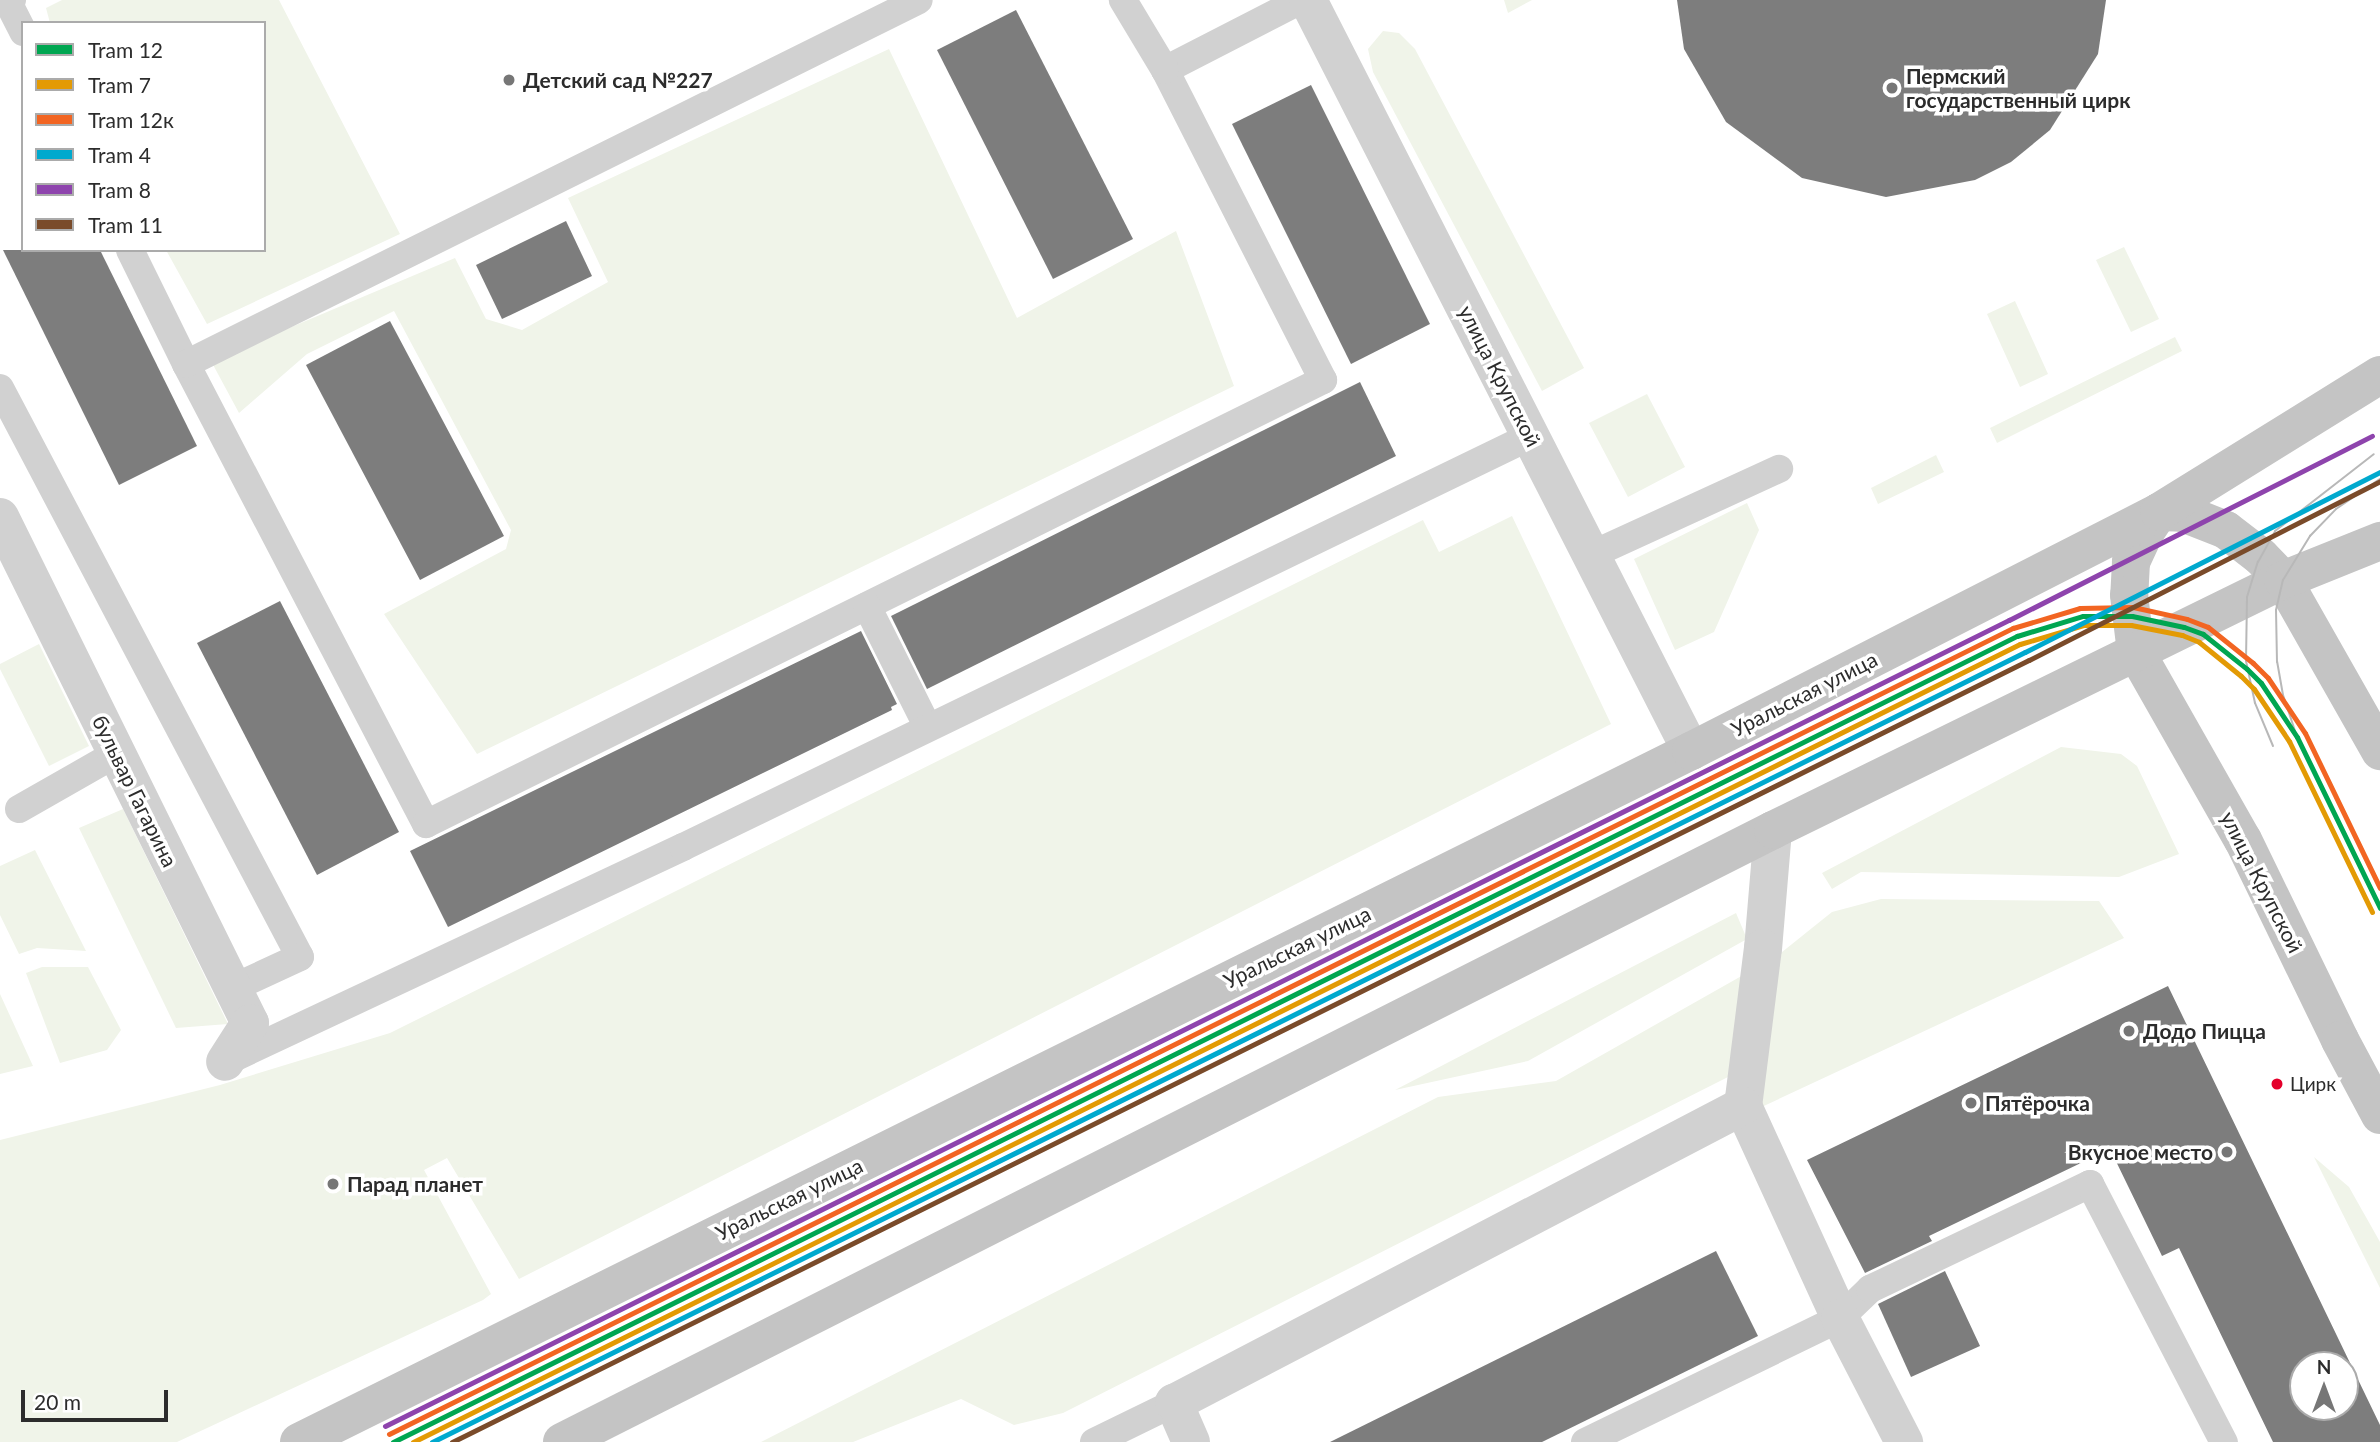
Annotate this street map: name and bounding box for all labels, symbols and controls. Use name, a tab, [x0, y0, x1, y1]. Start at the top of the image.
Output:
legend	[21, 21, 266, 252]
text: Tram 12	[88, 37, 163, 62]
place label: Пермский государственный цирк	[1906, 63, 2131, 113]
place label: Детский сад №227	[523, 67, 713, 93]
text: Tram 7	[88, 72, 151, 97]
marker: Детский сад №227	[501, 72, 517, 88]
marker: Пермский государственный цирк	[1884, 80, 1900, 96]
text: Tram 12к	[88, 107, 174, 132]
text: Tram 4	[88, 142, 151, 167]
text: Tram 8	[88, 177, 151, 202]
text: Tram 11	[88, 212, 163, 237]
street label: улица Крупской	[1454, 301, 1546, 451]
street label: Уральская улица	[1727, 646, 1881, 742]
street label: бульвар Гагарина	[87, 711, 183, 871]
street label: улица Крупской	[2216, 807, 2308, 957]
street label: Уральская улица	[1219, 900, 1375, 994]
place label: Додо Пицца	[2143, 1018, 2266, 1044]
marker: Додо Пицца	[2121, 1023, 2137, 1039]
place label: Цирк	[2290, 1073, 2336, 1095]
marker: Цирк	[2270, 1077, 2284, 1091]
place label: Пятёрочка	[1985, 1090, 2090, 1116]
marker: Пятёрочка	[1963, 1095, 1979, 1111]
place label: Вкусное место	[2068, 1139, 2213, 1165]
marker: Вкусное место	[2219, 1144, 2235, 1160]
street label: Уральская улица	[711, 1152, 867, 1246]
place label: Парад планет	[347, 1171, 483, 1197]
marker: Парад планет	[325, 1176, 341, 1192]
north arrow	[2289, 1351, 2359, 1421]
text: N	[2317, 1355, 2331, 1378]
scale bar	[24, 1376, 172, 1420]
text: 20 m	[34, 1389, 81, 1414]

